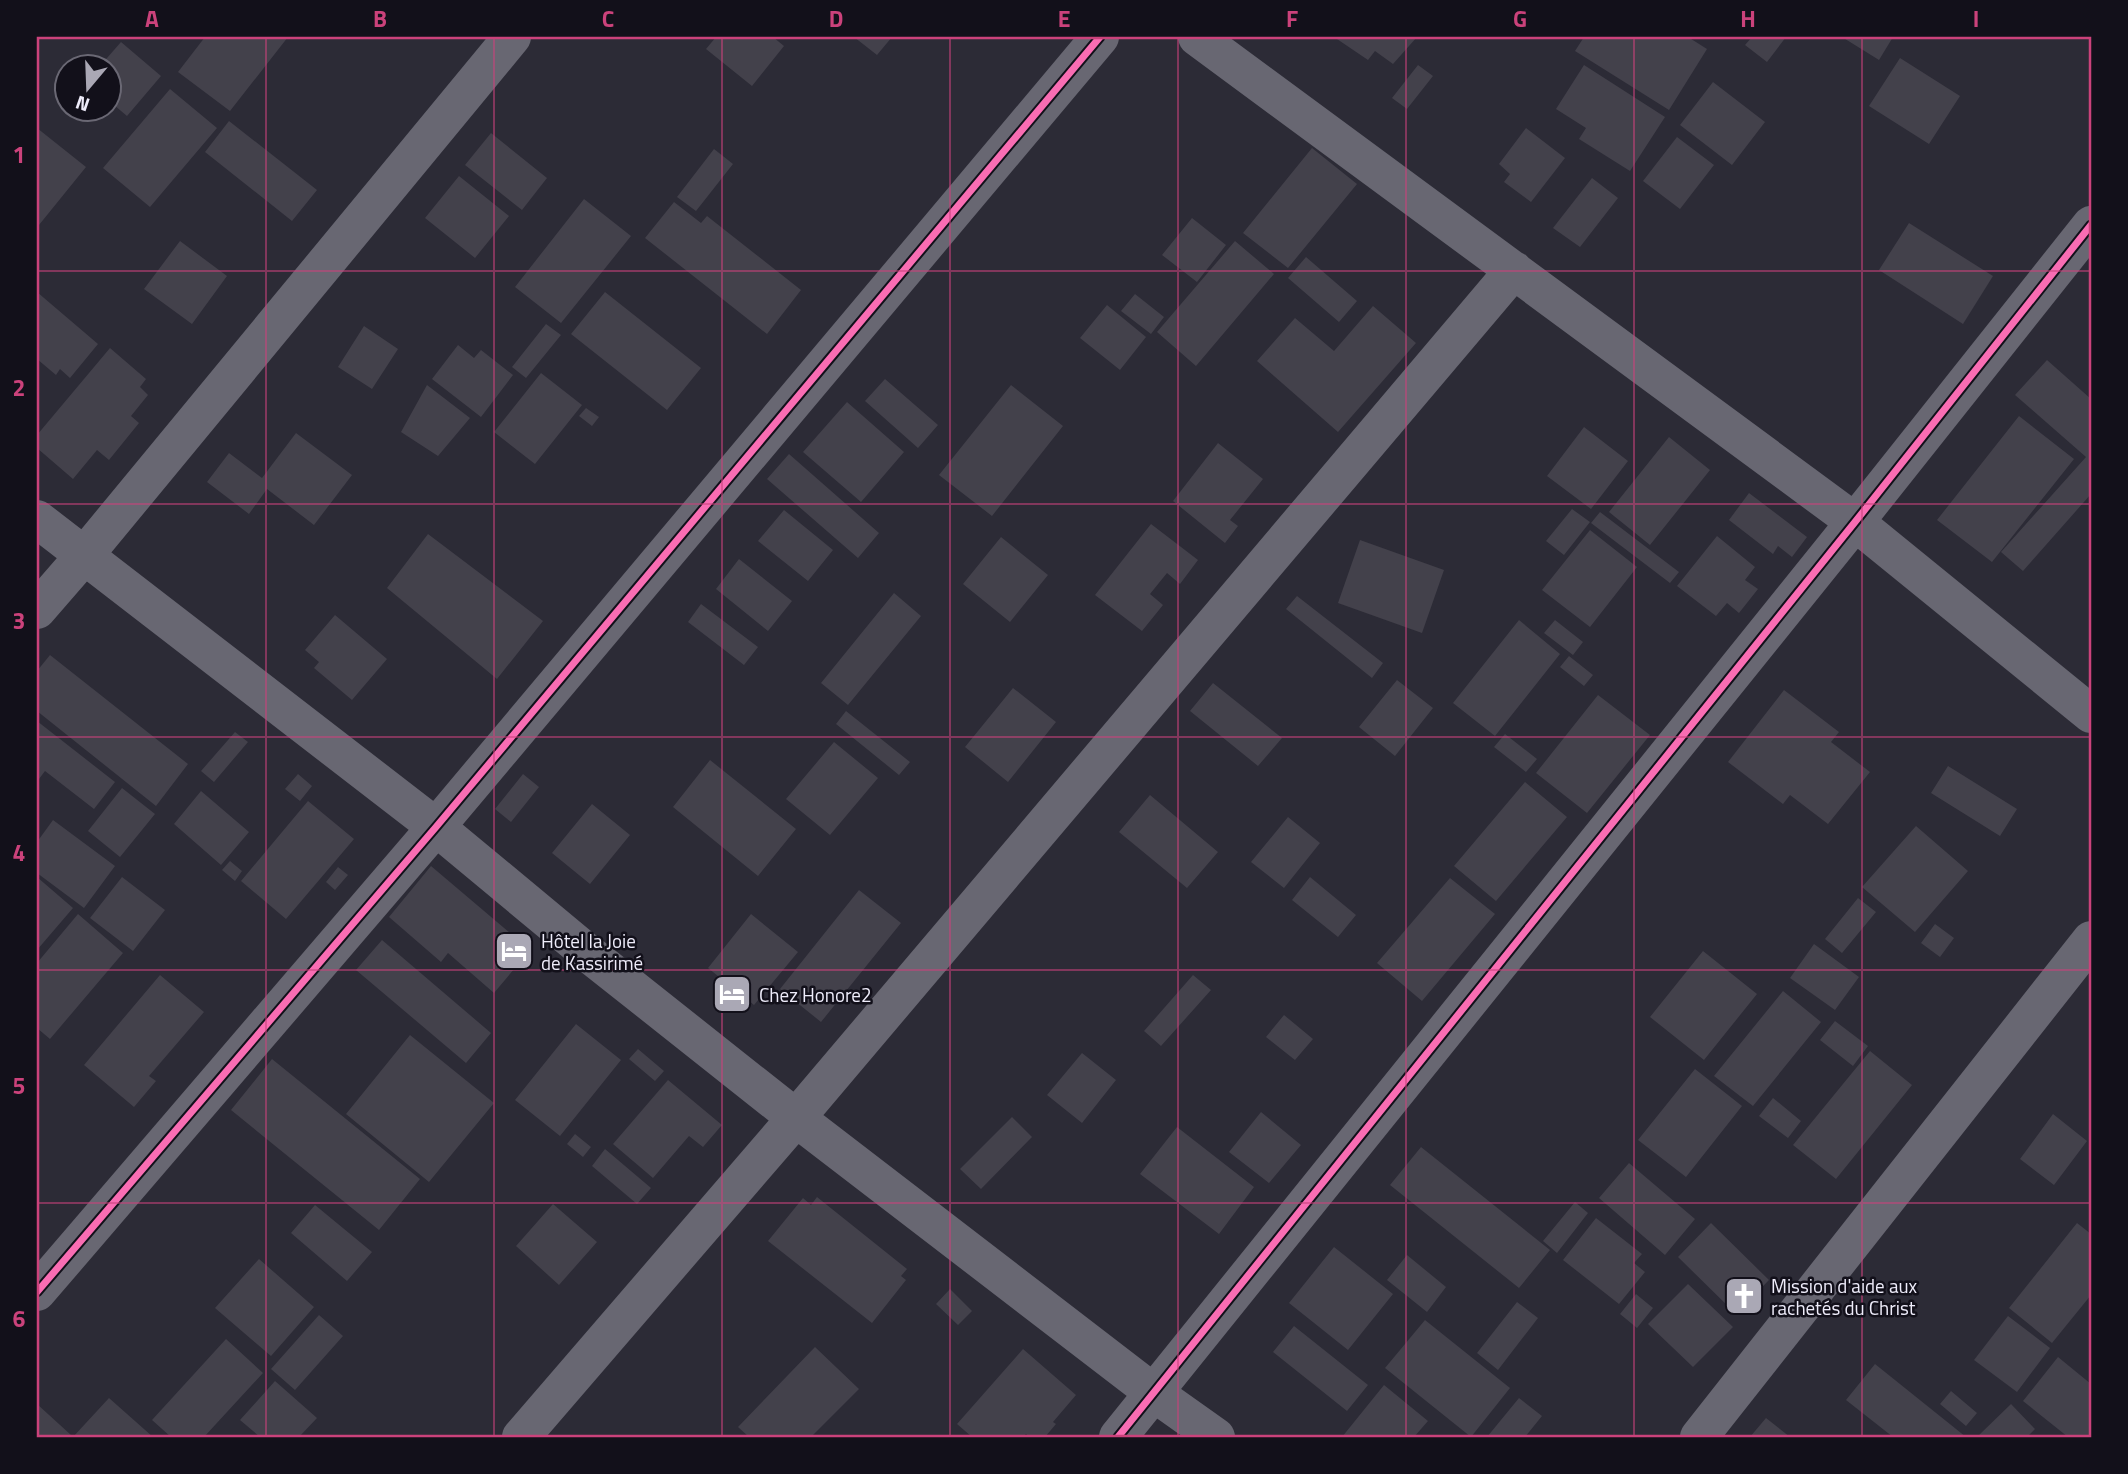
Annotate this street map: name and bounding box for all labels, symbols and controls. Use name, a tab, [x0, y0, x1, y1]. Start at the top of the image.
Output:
text: A	[145, 1, 159, 36]
text: B	[373, 1, 387, 36]
text: C	[602, 1, 614, 36]
text: D	[829, 1, 843, 36]
text: E	[1058, 1, 1070, 36]
text: F	[1286, 1, 1298, 36]
text: G	[1513, 1, 1527, 36]
text: H	[1740, 1, 1756, 36]
text: I	[1973, 1, 1979, 36]
north arrow	[52, 52, 122, 122]
text: N	[71, 89, 93, 120]
text: 1	[13, 137, 25, 172]
text: 2	[13, 370, 25, 405]
text: 3	[13, 603, 25, 638]
text: 4	[13, 835, 25, 870]
place label: Hôtel la Joie de Kassirimé	[541, 926, 643, 977]
hotel icon: Hôtel la Joie de Kassirimé	[493, 930, 535, 972]
hotel icon: Chez Honore2	[711, 973, 753, 1015]
place label: Chez Honore2	[759, 980, 872, 1009]
text: 5	[13, 1068, 25, 1103]
place label: Mission d'aide aux rachetés du Christ	[1771, 1271, 1917, 1322]
church icon: Mission d'aide aux rachetés du Christ	[1723, 1275, 1765, 1317]
text: 6	[13, 1301, 26, 1336]

